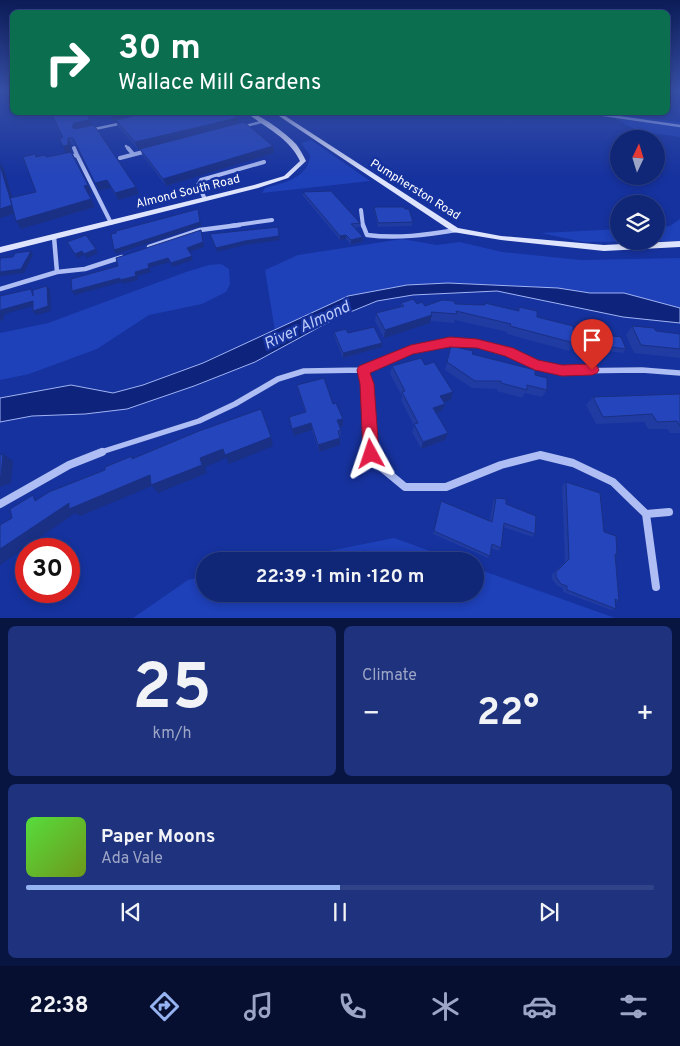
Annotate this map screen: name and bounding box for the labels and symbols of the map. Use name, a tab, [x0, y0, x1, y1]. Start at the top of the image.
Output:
north arrow	[610, 130, 665, 185]
street label: Pumpherston Road	[367, 156, 463, 224]
street label: Almond South Road	[134, 171, 242, 213]
water label: River Almond	[261, 297, 354, 355]
pin	[571, 319, 613, 370]
position arrow	[344, 427, 396, 479]
speed limit sign: 30	[15, 538, 80, 603]

